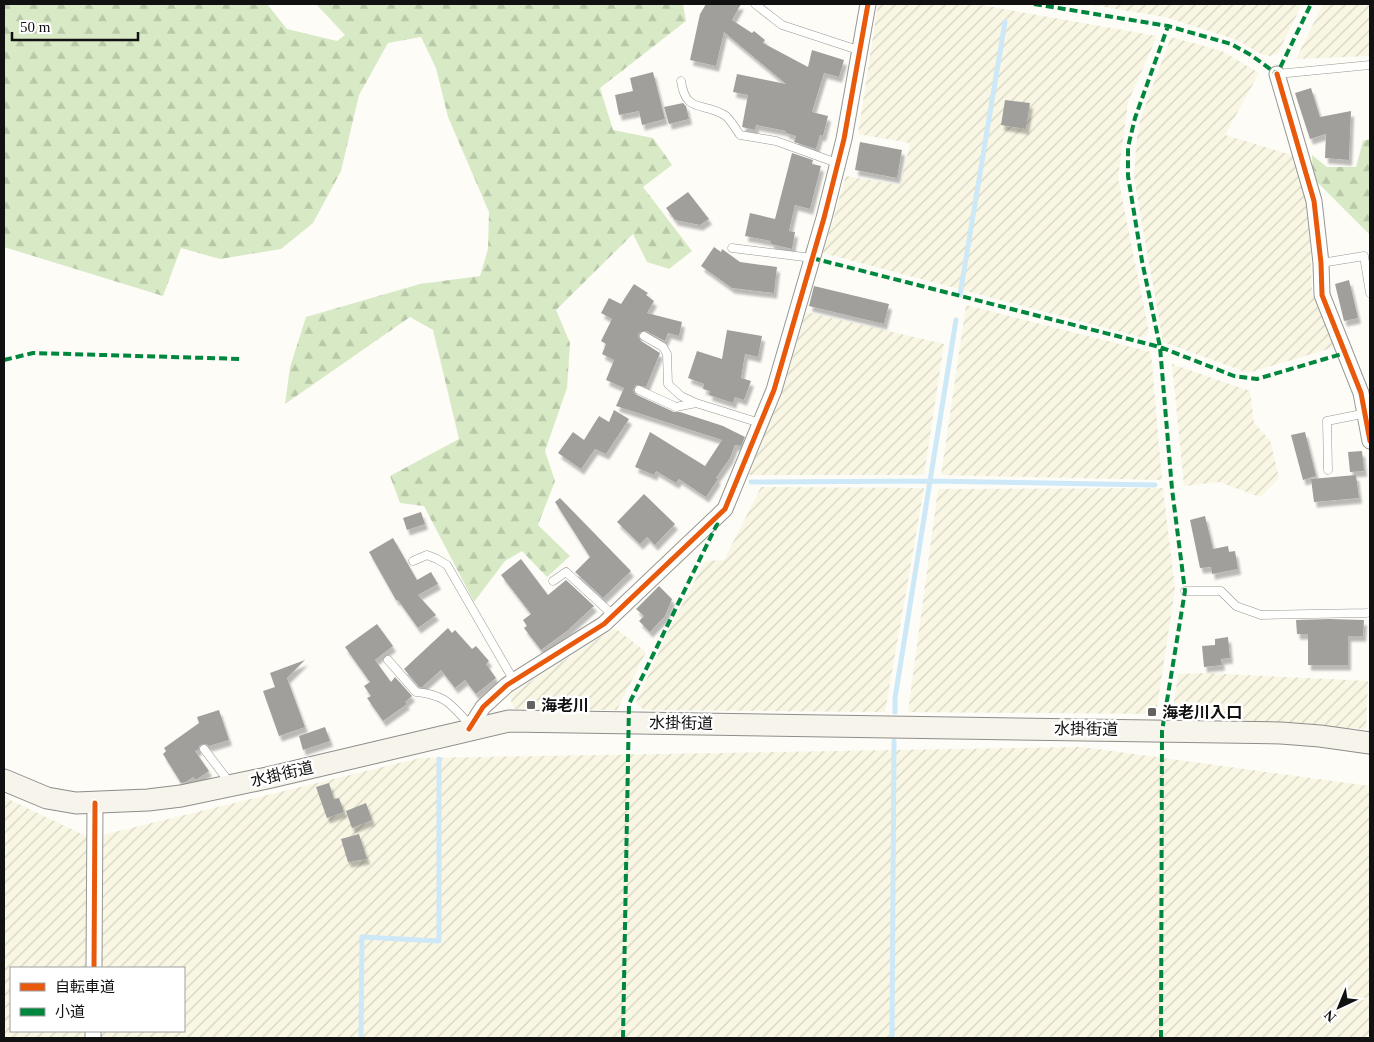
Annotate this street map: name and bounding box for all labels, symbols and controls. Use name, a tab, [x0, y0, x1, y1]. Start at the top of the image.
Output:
scale bar	[12, 10, 139, 42]
text: 50 m	[20, 19, 51, 35]
place label: 海老川	[541, 697, 589, 714]
marker: 海老川	[525, 699, 537, 711]
place label: 海老川入口	[1162, 704, 1242, 721]
marker: 海老川入口	[1146, 706, 1158, 718]
street label: 水掛街道	[649, 714, 713, 732]
street label: 水掛街道	[1054, 720, 1118, 738]
street label: 水掛街道	[249, 759, 315, 789]
legend	[10, 967, 185, 1032]
text: 自転車道	[55, 979, 115, 995]
north arrow	[1314, 982, 1364, 1032]
text: 小道	[55, 1004, 85, 1020]
text: N	[1321, 1007, 1339, 1025]

